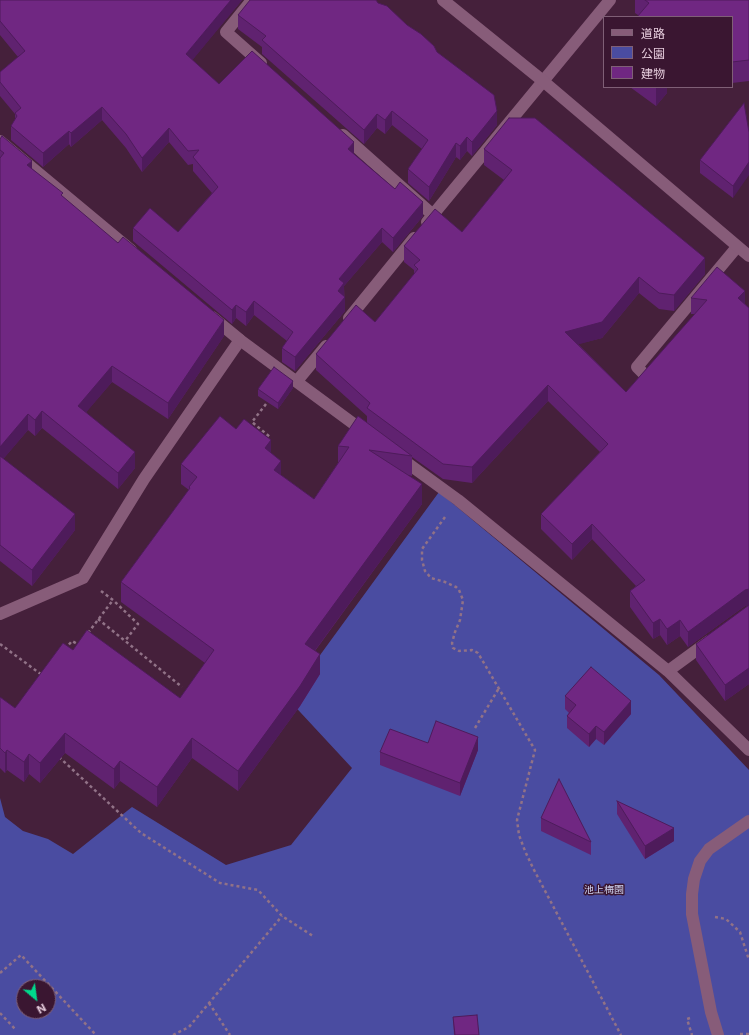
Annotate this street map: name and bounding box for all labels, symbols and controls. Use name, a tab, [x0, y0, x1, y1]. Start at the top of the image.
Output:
legend	[603, 16, 733, 88]
text: 道路	[641, 26, 665, 41]
text: 公園	[641, 46, 665, 61]
text: 建物	[641, 66, 665, 81]
park label: 池上梅園	[584, 884, 624, 896]
north arrow	[16, 979, 56, 1019]
text: N	[34, 1000, 48, 1017]

